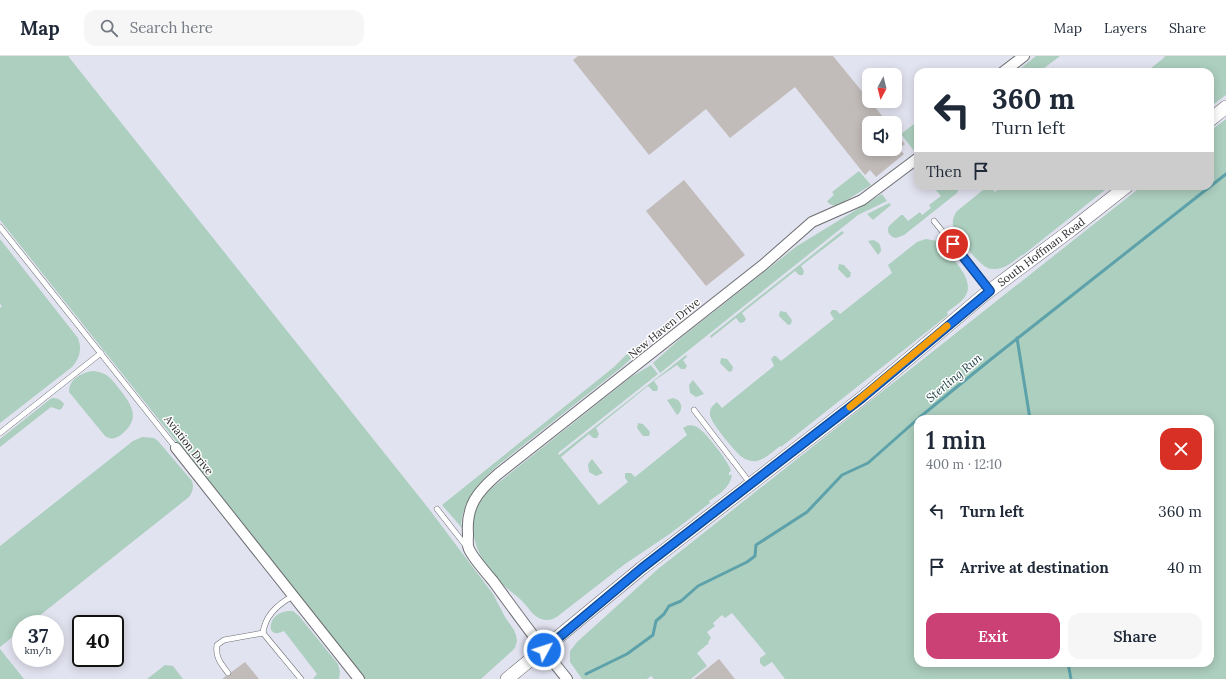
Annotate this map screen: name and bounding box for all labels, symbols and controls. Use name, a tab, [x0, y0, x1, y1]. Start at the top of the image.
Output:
search box	[84, 10, 364, 46]
text: Map	[20, 16, 60, 40]
icon: search	[98, 17, 120, 39]
text: Search here	[130, 18, 213, 37]
text: Map	[1054, 19, 1082, 37]
text: Layers	[1104, 19, 1147, 37]
text: Share	[1169, 19, 1206, 37]
north arrow	[862, 68, 902, 108]
map controls	[862, 68, 902, 156]
text: 360 m	[992, 81, 1075, 117]
icon: left	[926, 84, 978, 136]
button: sound	[862, 116, 902, 156]
text: Turn left	[992, 116, 1065, 139]
icon: arrive	[970, 160, 992, 182]
text: Then	[926, 162, 962, 181]
street label: South Hoffman Road	[995, 214, 1088, 289]
pin	[936, 227, 970, 261]
icon: arrive	[942, 233, 964, 255]
street label: New Haven Drive	[625, 295, 703, 361]
water label: Sterling Run	[923, 350, 985, 405]
street label: Aviation Drive	[161, 412, 217, 478]
text: 1 min	[926, 425, 986, 456]
button: close	[1160, 428, 1202, 470]
text: 400 m · 12:10	[926, 456, 1002, 473]
icon: left	[926, 500, 948, 522]
text: Turn left	[960, 502, 1024, 521]
text: 360 m	[1158, 502, 1202, 521]
icon: arrive	[926, 556, 948, 578]
text: Arrive at destination	[960, 558, 1109, 577]
text: 40 m	[1167, 558, 1202, 577]
button: Exit	[926, 613, 1060, 659]
button: Share	[1068, 613, 1202, 659]
speed limit sign: 40	[72, 615, 124, 667]
text: 37	[28, 623, 48, 648]
position arrow	[523, 629, 565, 671]
text: km/h	[24, 644, 52, 657]

